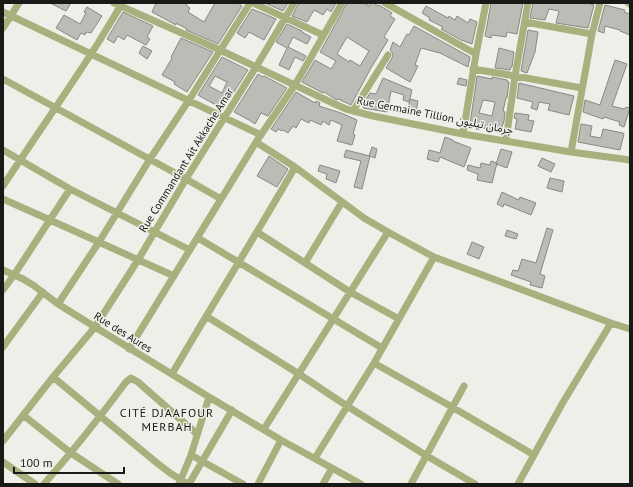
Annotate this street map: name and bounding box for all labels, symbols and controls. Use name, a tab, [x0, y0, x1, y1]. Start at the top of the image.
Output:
street label: Rue Commandant Ait Akkache Amar	[136, 85, 236, 235]
street label: Rue Germaine Tillion جرمان تيليون	[356, 93, 515, 137]
street label: Rue des Aures	[91, 309, 155, 356]
district label: CITÉ DJAAFOUR MERBAH	[120, 405, 214, 434]
scale bar	[14, 449, 124, 475]
text: 100 m	[20, 455, 53, 470]

